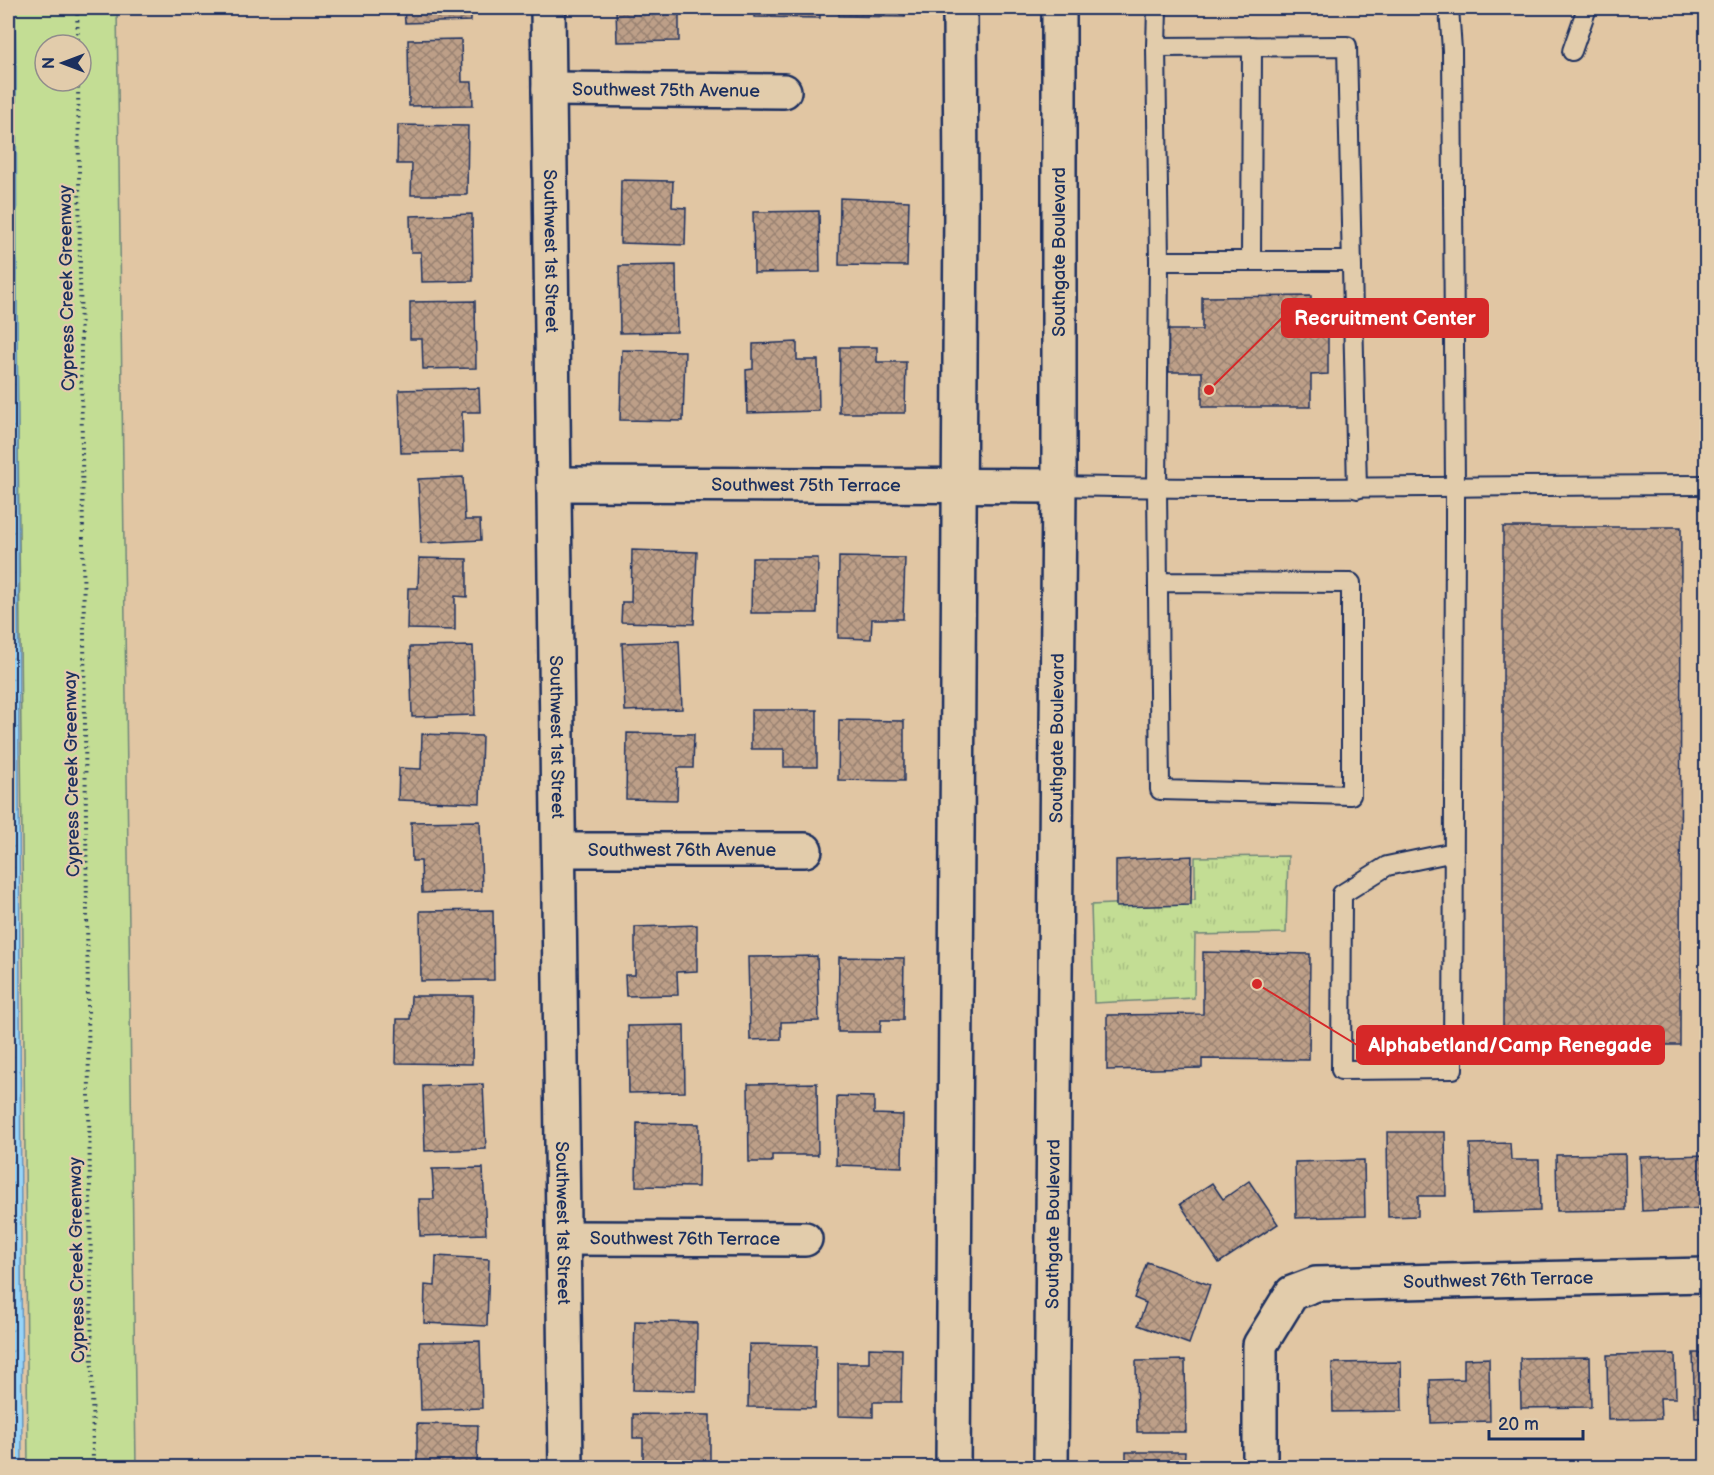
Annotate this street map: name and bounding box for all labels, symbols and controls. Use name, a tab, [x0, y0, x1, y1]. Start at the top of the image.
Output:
north arrow	[33, 33, 93, 93]
text: N	[40, 57, 59, 69]
street label: Southwest 75th Avenue	[572, 79, 760, 101]
street label: Southgate Boulevard	[1049, 167, 1070, 337]
street label: Southwest 1st Street	[539, 169, 563, 333]
street label: Cypress Creek Greenway	[55, 184, 79, 391]
callout: Recruitment Center	[1282, 299, 1488, 337]
text: Recruitment Center	[1294, 307, 1477, 331]
street label: Southwest 75th Terrace	[711, 474, 901, 496]
street label: Southgate Boulevard	[1046, 653, 1068, 823]
street label: Southwest 1st Street	[545, 655, 569, 819]
street label: Cypress Creek Greenway	[60, 670, 84, 877]
street label: Southwest 76th Avenue	[588, 840, 777, 861]
callout: Alphabetland/Camp Renegade	[1357, 1026, 1664, 1064]
text: Alphabetland/Camp Renegade	[1367, 1034, 1652, 1058]
street label: Southgate Boulevard	[1042, 1139, 1064, 1309]
street label: Southwest 1st Street	[551, 1141, 574, 1305]
street label: Cypress Creek Greenway	[65, 1156, 89, 1363]
street label: Southwest 76th Terrace	[590, 1228, 780, 1249]
street label: Southwest 76th Terrace	[1403, 1267, 1594, 1292]
scale bar	[1489, 1403, 1584, 1441]
text: 20 m	[1498, 1414, 1539, 1435]

